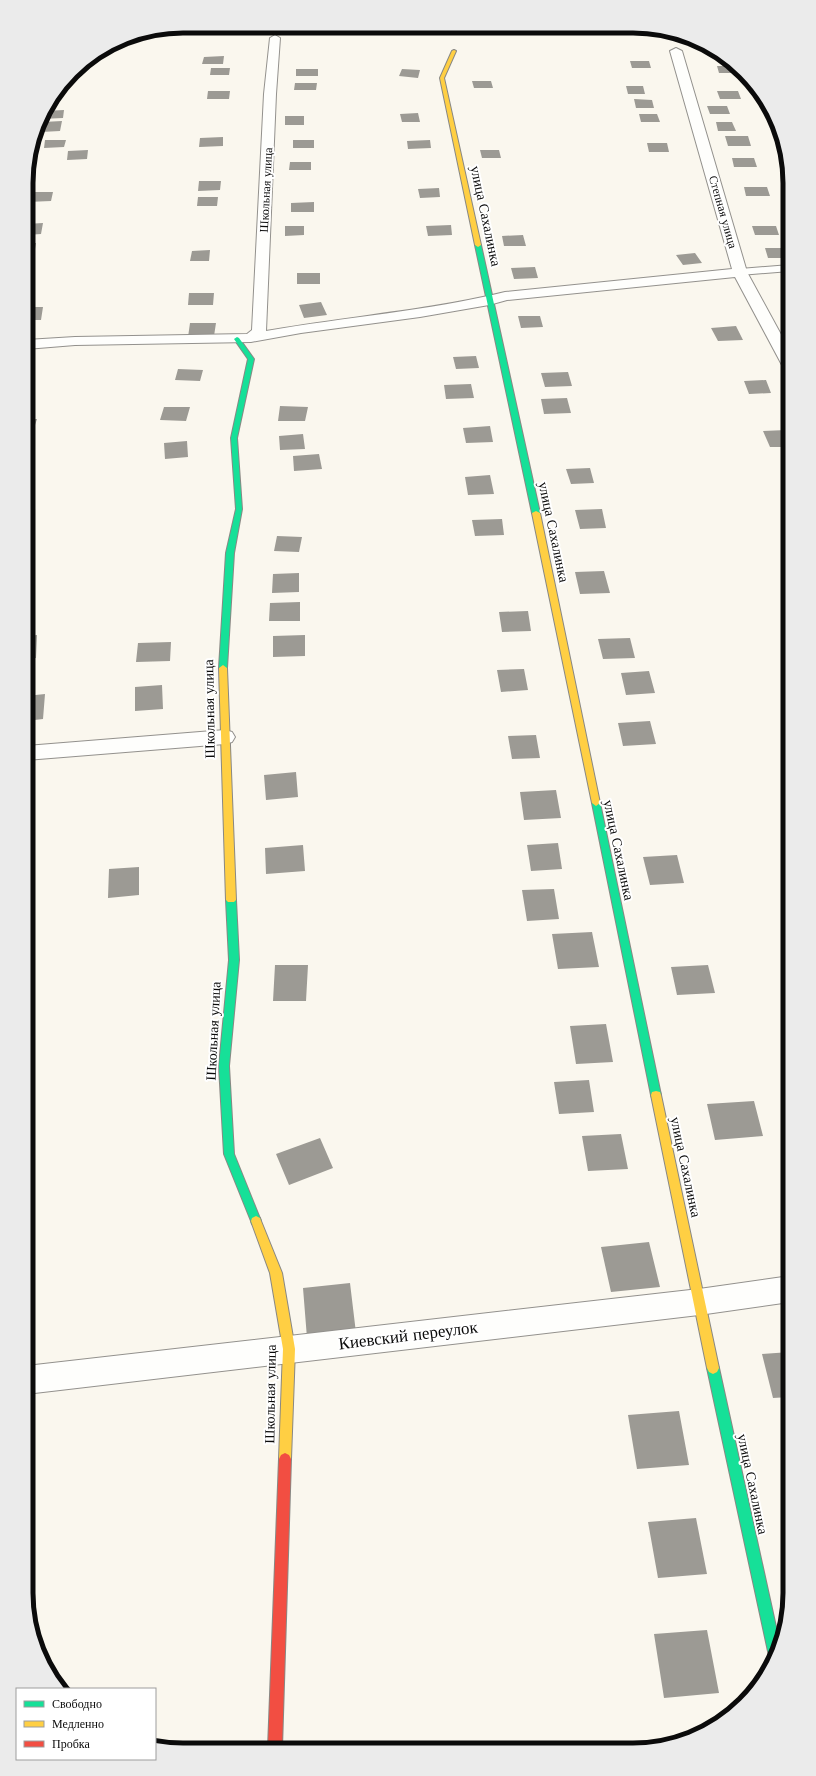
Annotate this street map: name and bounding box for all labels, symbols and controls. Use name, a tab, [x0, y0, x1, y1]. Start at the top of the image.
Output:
street label: Школьная улица	[256, 146, 275, 233]
street label: улица Сахалинка	[467, 164, 506, 269]
street label: Степная улица	[706, 174, 741, 251]
street label: улица Сахалинка	[535, 480, 574, 585]
street label: Школьная улица	[199, 659, 219, 759]
street label: улица Сахалинка	[600, 798, 639, 903]
street label: Школьная улица	[201, 980, 225, 1081]
street label: улица Сахалинка	[667, 1115, 706, 1220]
street label: Киевский переулок	[337, 1316, 480, 1354]
street label: Школьная улица	[260, 1344, 280, 1444]
street label: улица Сахалинка	[734, 1432, 773, 1537]
legend	[16, 1688, 156, 1760]
text: Свободно	[52, 1696, 102, 1711]
text: Медленно	[52, 1716, 104, 1731]
text: Пробка	[52, 1736, 90, 1751]

